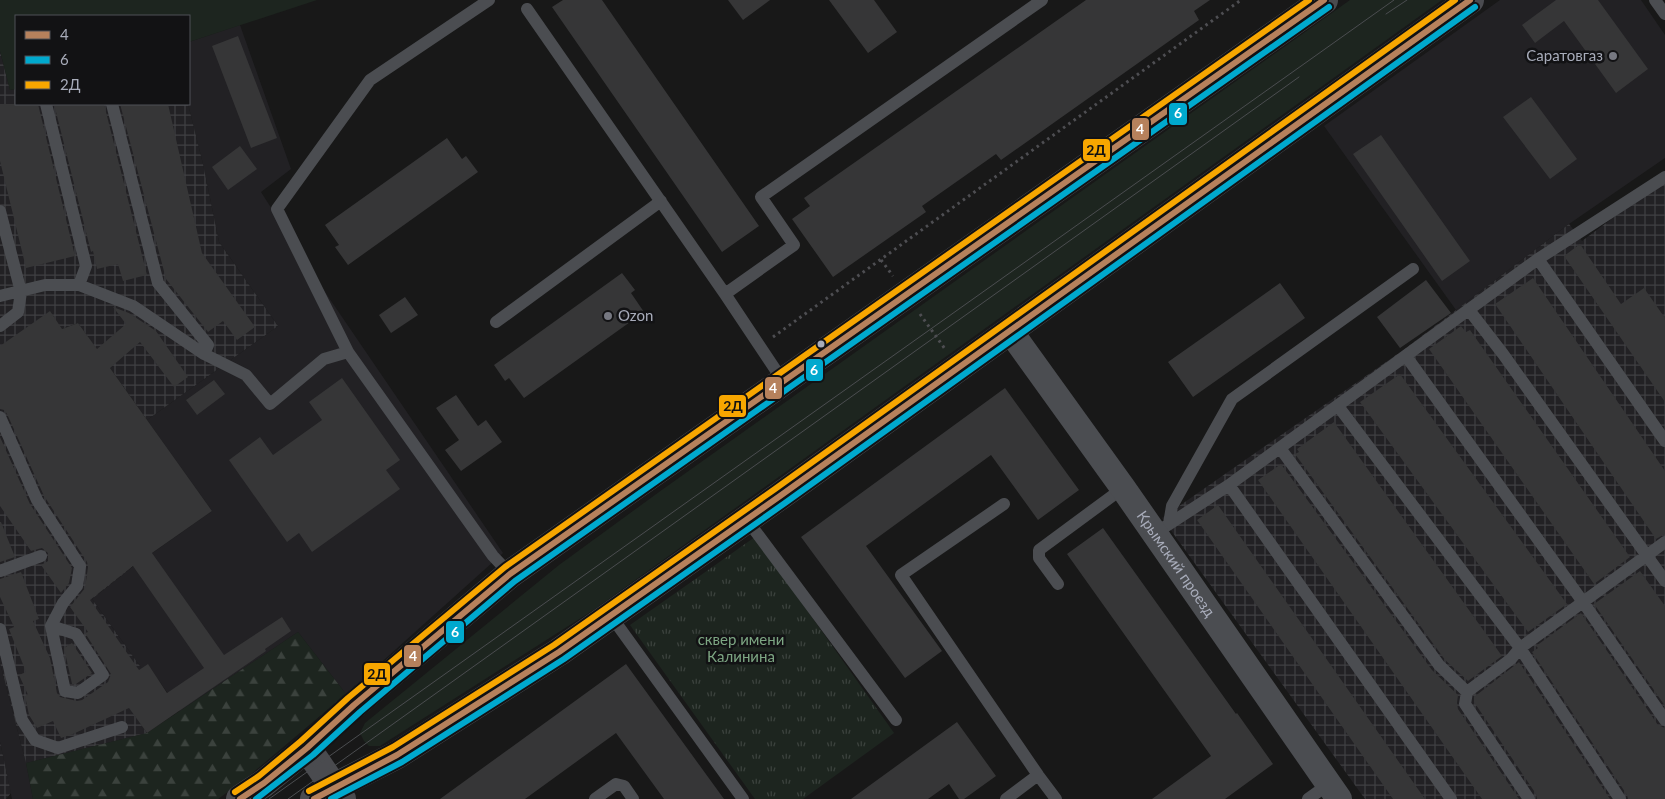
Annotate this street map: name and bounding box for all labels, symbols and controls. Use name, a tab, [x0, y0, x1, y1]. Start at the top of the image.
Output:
legend	[15, 15, 190, 105]
text: 4	[60, 25, 69, 43]
place label: Саратовгаз	[1526, 46, 1603, 64]
text: 6	[60, 50, 69, 68]
marker: Саратовгаз	[1607, 50, 1619, 62]
text: 2Д	[60, 75, 81, 93]
line badge: 6	[1168, 102, 1188, 126]
text: 6	[1174, 104, 1182, 121]
line badge: 4	[1131, 117, 1150, 141]
text: 4	[1136, 120, 1144, 137]
line badge: 2Д	[1082, 138, 1111, 162]
text: 2Д	[1086, 141, 1106, 158]
place label: Ozon	[618, 306, 653, 324]
marker: Ozon	[602, 310, 614, 322]
unlabelled marker	[816, 339, 826, 349]
line badge: 6	[805, 358, 824, 382]
text: 6	[810, 361, 818, 378]
line badge: 4	[764, 376, 783, 400]
text: 4	[769, 379, 777, 396]
line badge: 2Д	[718, 394, 747, 418]
text: 2Д	[723, 397, 743, 414]
street label: Крымский проезд	[1134, 507, 1220, 620]
line badge: 6	[445, 620, 465, 644]
text: 6	[451, 623, 459, 640]
park label: сквер имени Калинина	[698, 630, 784, 665]
line badge: 4	[403, 644, 422, 668]
text: 4	[409, 647, 417, 664]
line badge: 2Д	[363, 662, 391, 686]
text: 2Д	[367, 665, 387, 682]

